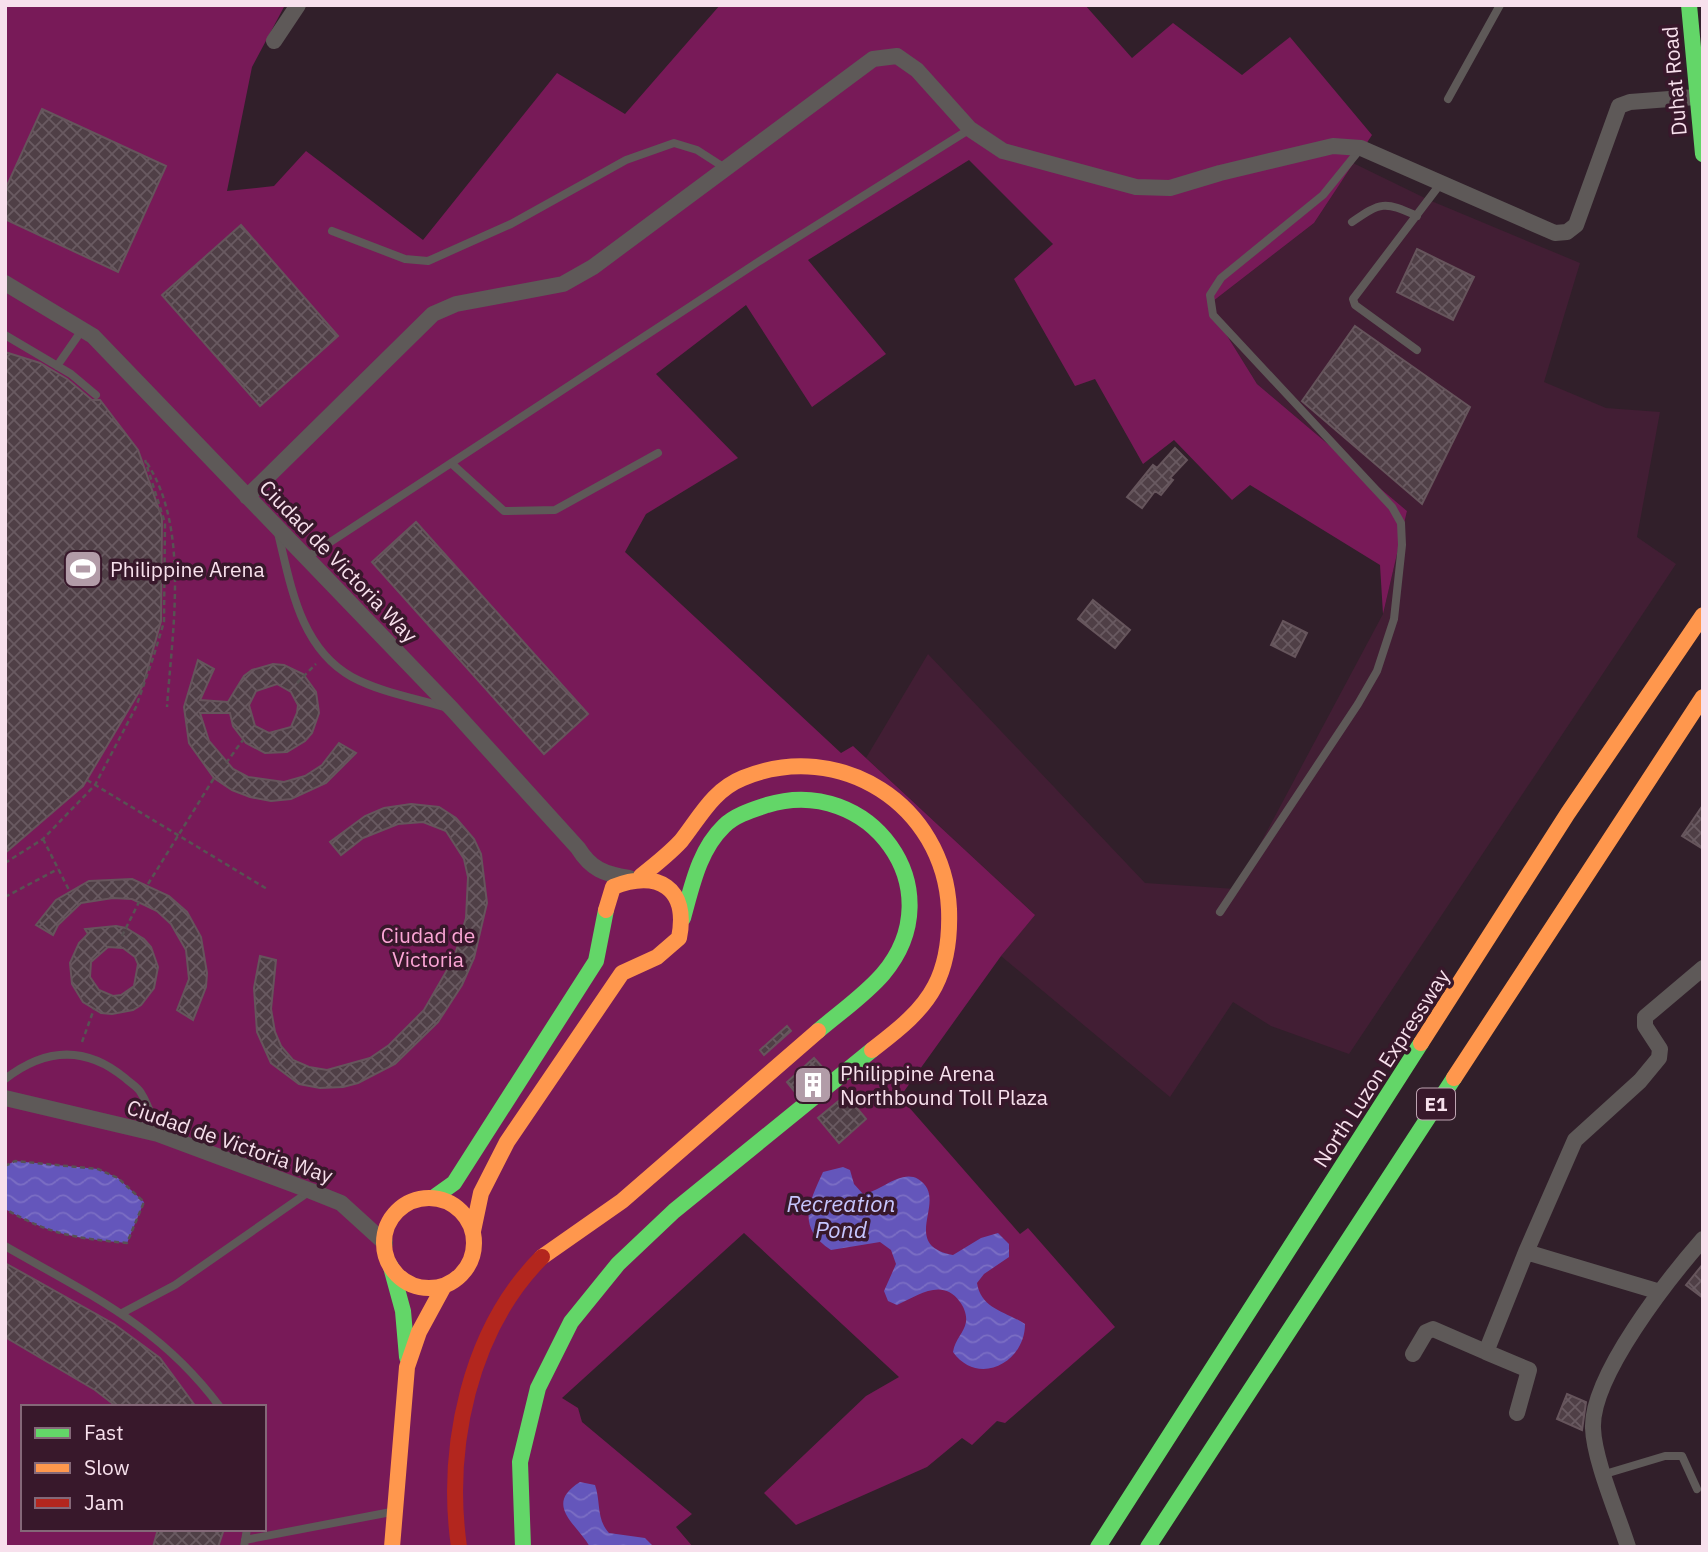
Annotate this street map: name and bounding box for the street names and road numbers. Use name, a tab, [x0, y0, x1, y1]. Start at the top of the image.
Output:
street label: Duhat Road	[1655, 25, 1693, 137]
street label: Ciudad de Victoria Way	[254, 473, 425, 649]
street label: North Luzon Expressway	[1306, 963, 1456, 1172]
road number: E1	[1417, 1088, 1455, 1120]
street label: Ciudad de Victoria Way	[123, 1093, 337, 1190]

